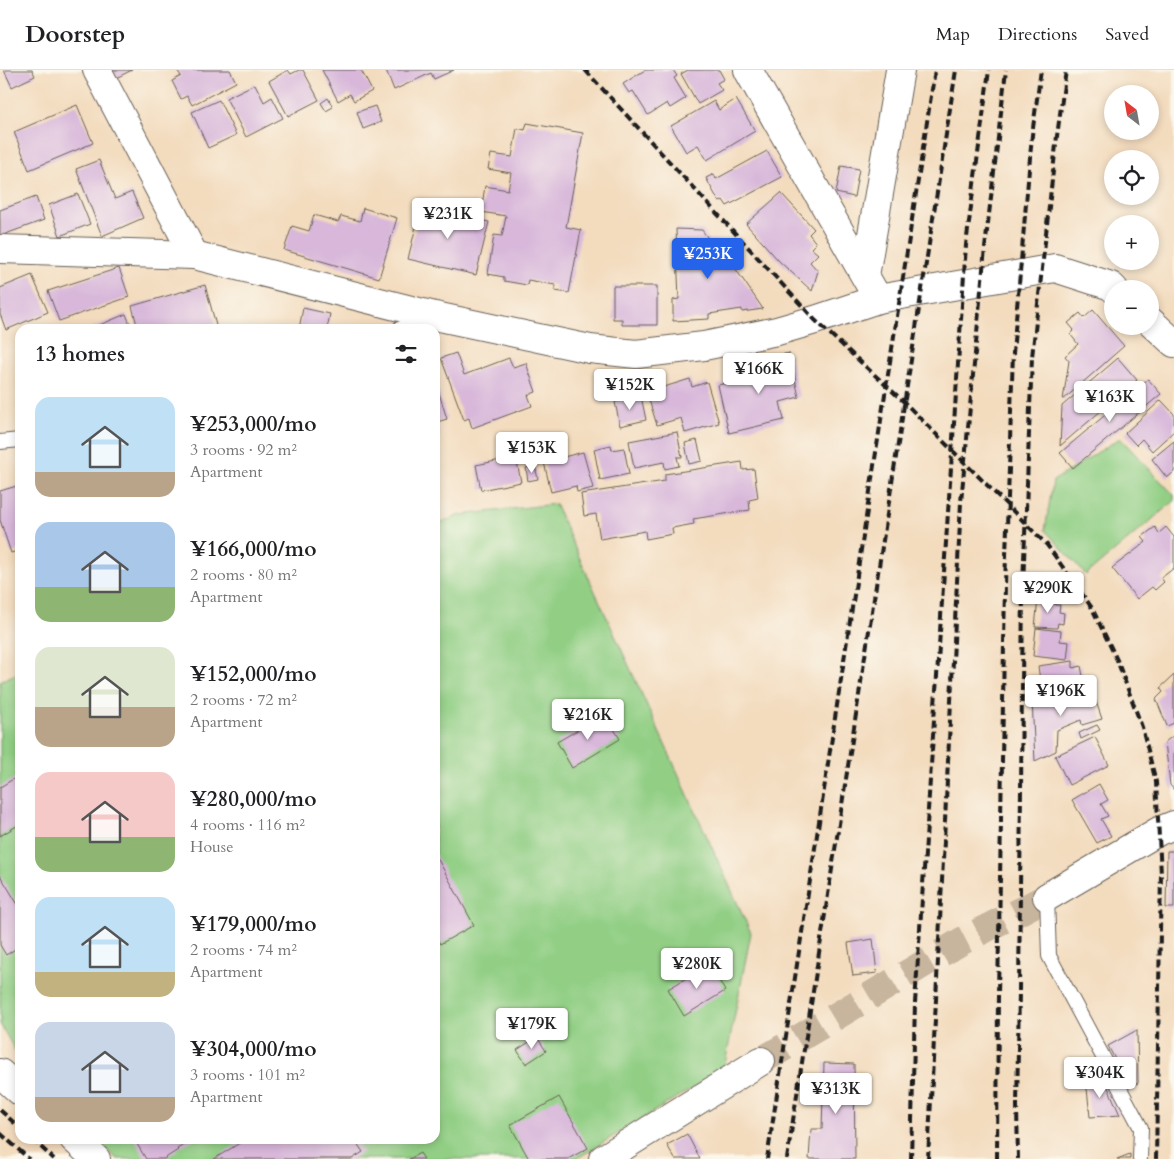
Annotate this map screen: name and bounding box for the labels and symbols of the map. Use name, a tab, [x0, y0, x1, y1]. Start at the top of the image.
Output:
north arrow	[1104, 85, 1159, 140]
pin: ¥231K	[413, 198, 483, 240]
pin: ¥253K	[673, 238, 743, 280]
pin: ¥166K	[724, 352, 794, 395]
pin: ¥152K	[595, 368, 665, 411]
pin: ¥163K	[1075, 380, 1145, 423]
pin: ¥153K	[497, 432, 567, 474]
pin: ¥290K	[1013, 572, 1083, 614]
pin: ¥196K	[1026, 674, 1096, 717]
pin: ¥216K	[553, 698, 623, 741]
pin: ¥280K	[662, 948, 732, 990]
pin: ¥179K	[497, 1008, 567, 1050]
pin: ¥304K	[1065, 1056, 1135, 1099]
pin: ¥313K	[801, 1072, 871, 1115]

